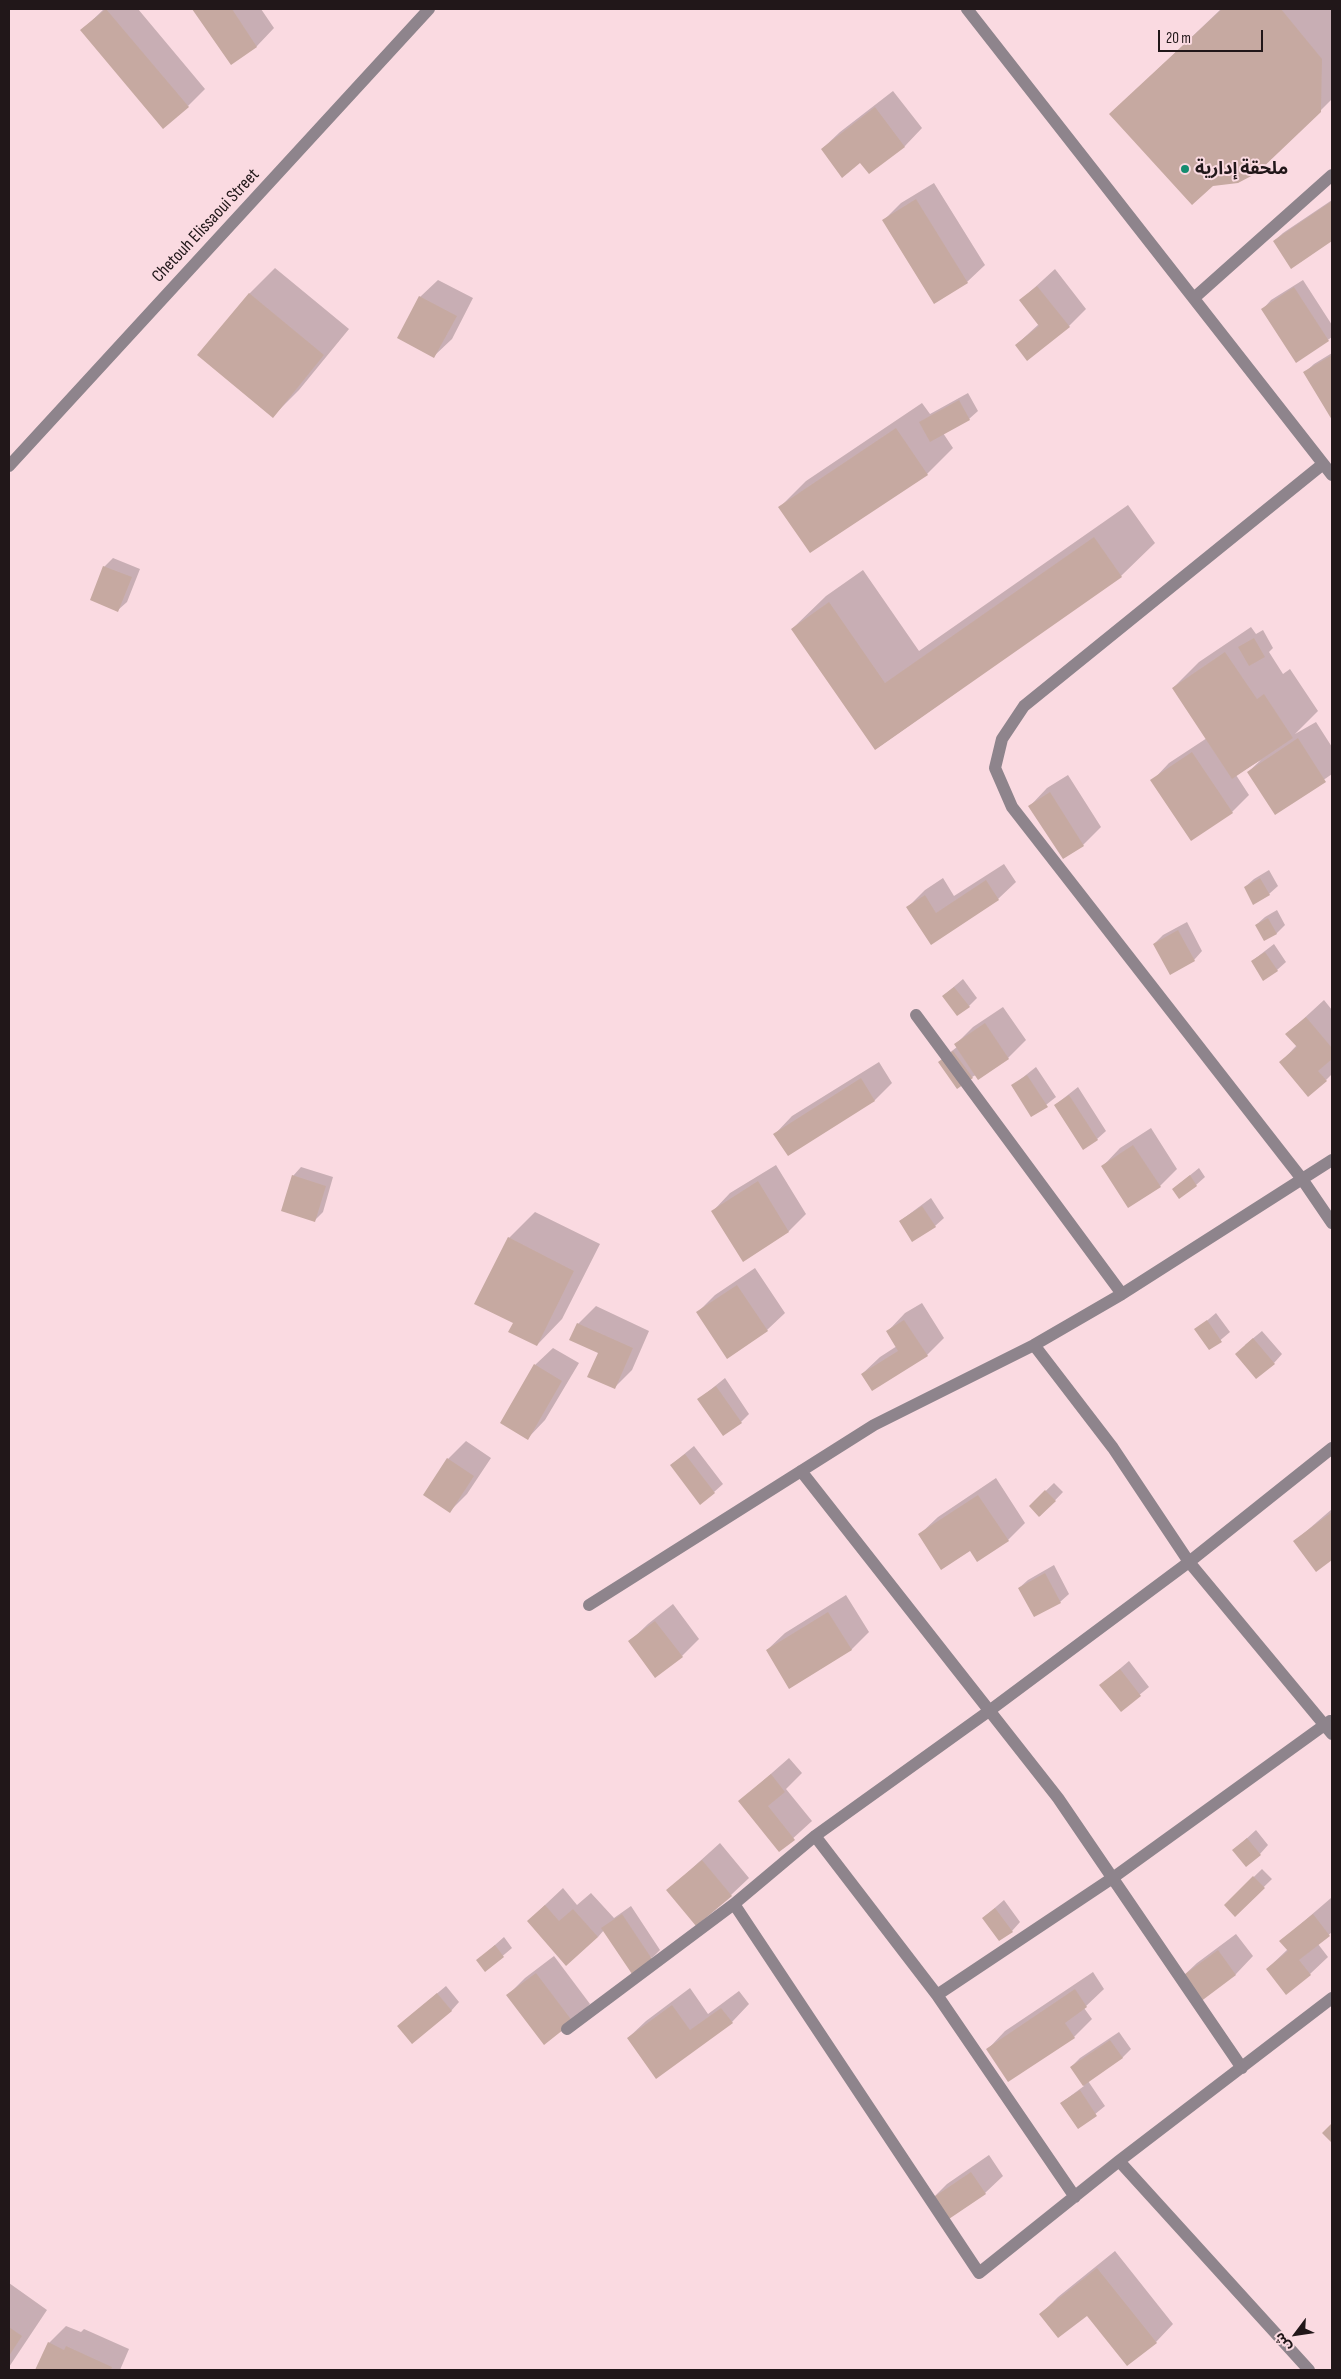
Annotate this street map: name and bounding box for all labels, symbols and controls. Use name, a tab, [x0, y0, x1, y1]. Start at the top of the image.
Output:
scale bar	[1161, 20, 1266, 52]
text: 20 m	[1166, 29, 1191, 48]
place label: ملحقة إدارية	[1195, 158, 1288, 180]
marker: ملحقة إدارية	[1179, 163, 1191, 175]
street label: Chetouh Elissaoui Street	[148, 165, 264, 287]
north arrow	[1271, 2309, 1321, 2359]
text: ش	[1270, 2329, 1295, 2355]

